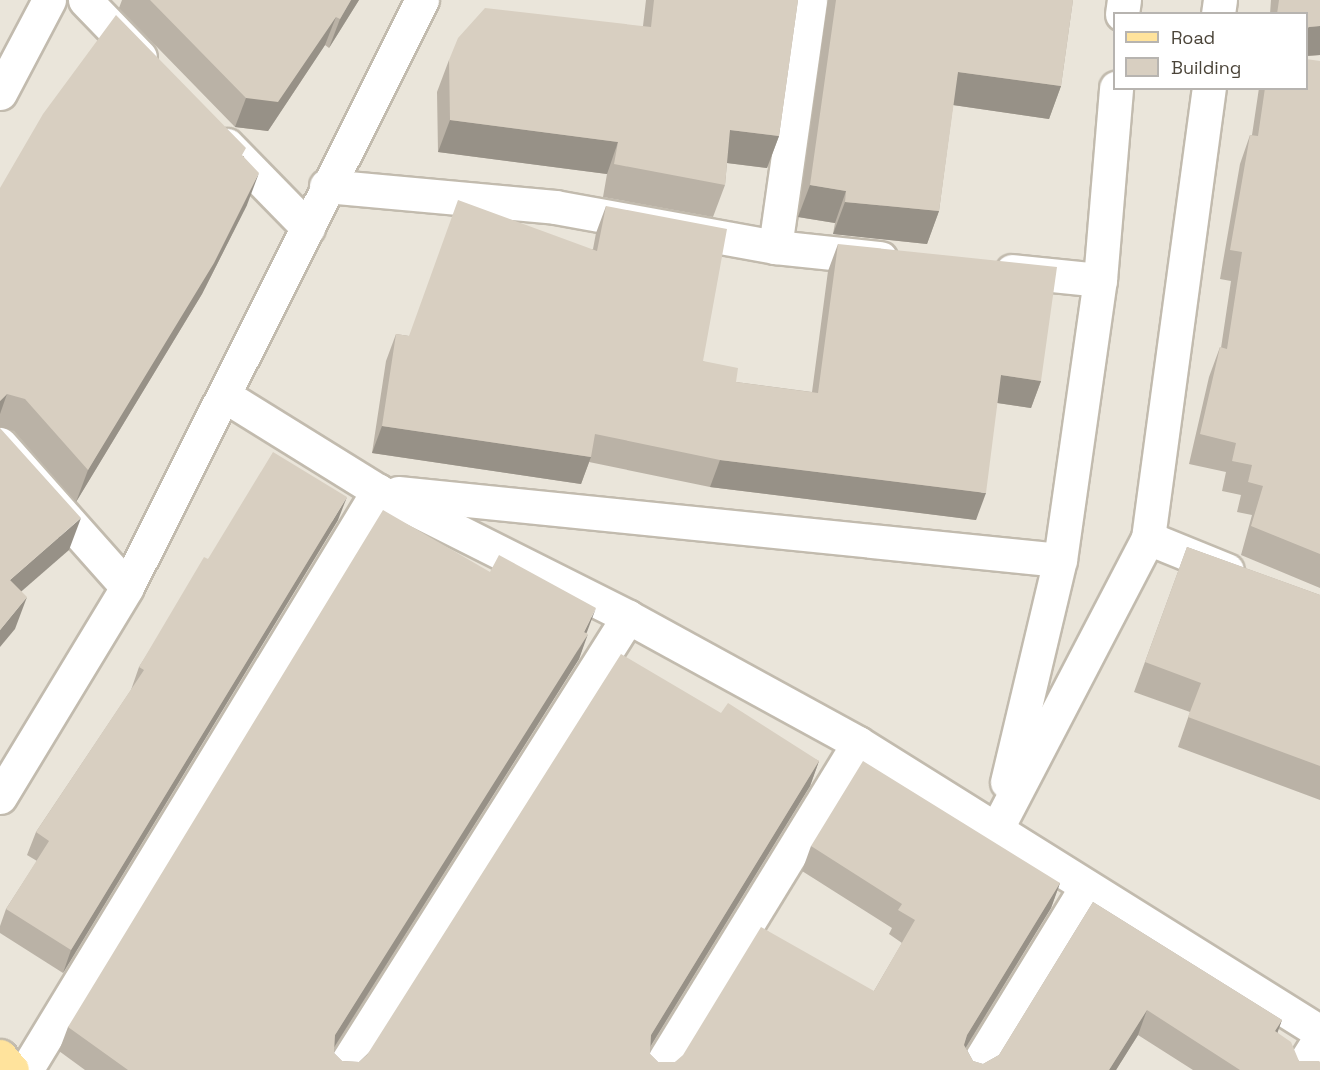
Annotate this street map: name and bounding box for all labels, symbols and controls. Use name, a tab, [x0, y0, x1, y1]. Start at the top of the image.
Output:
legend	[1113, 12, 1308, 90]
text: Road	[1171, 26, 1215, 49]
text: Building	[1171, 56, 1241, 79]

